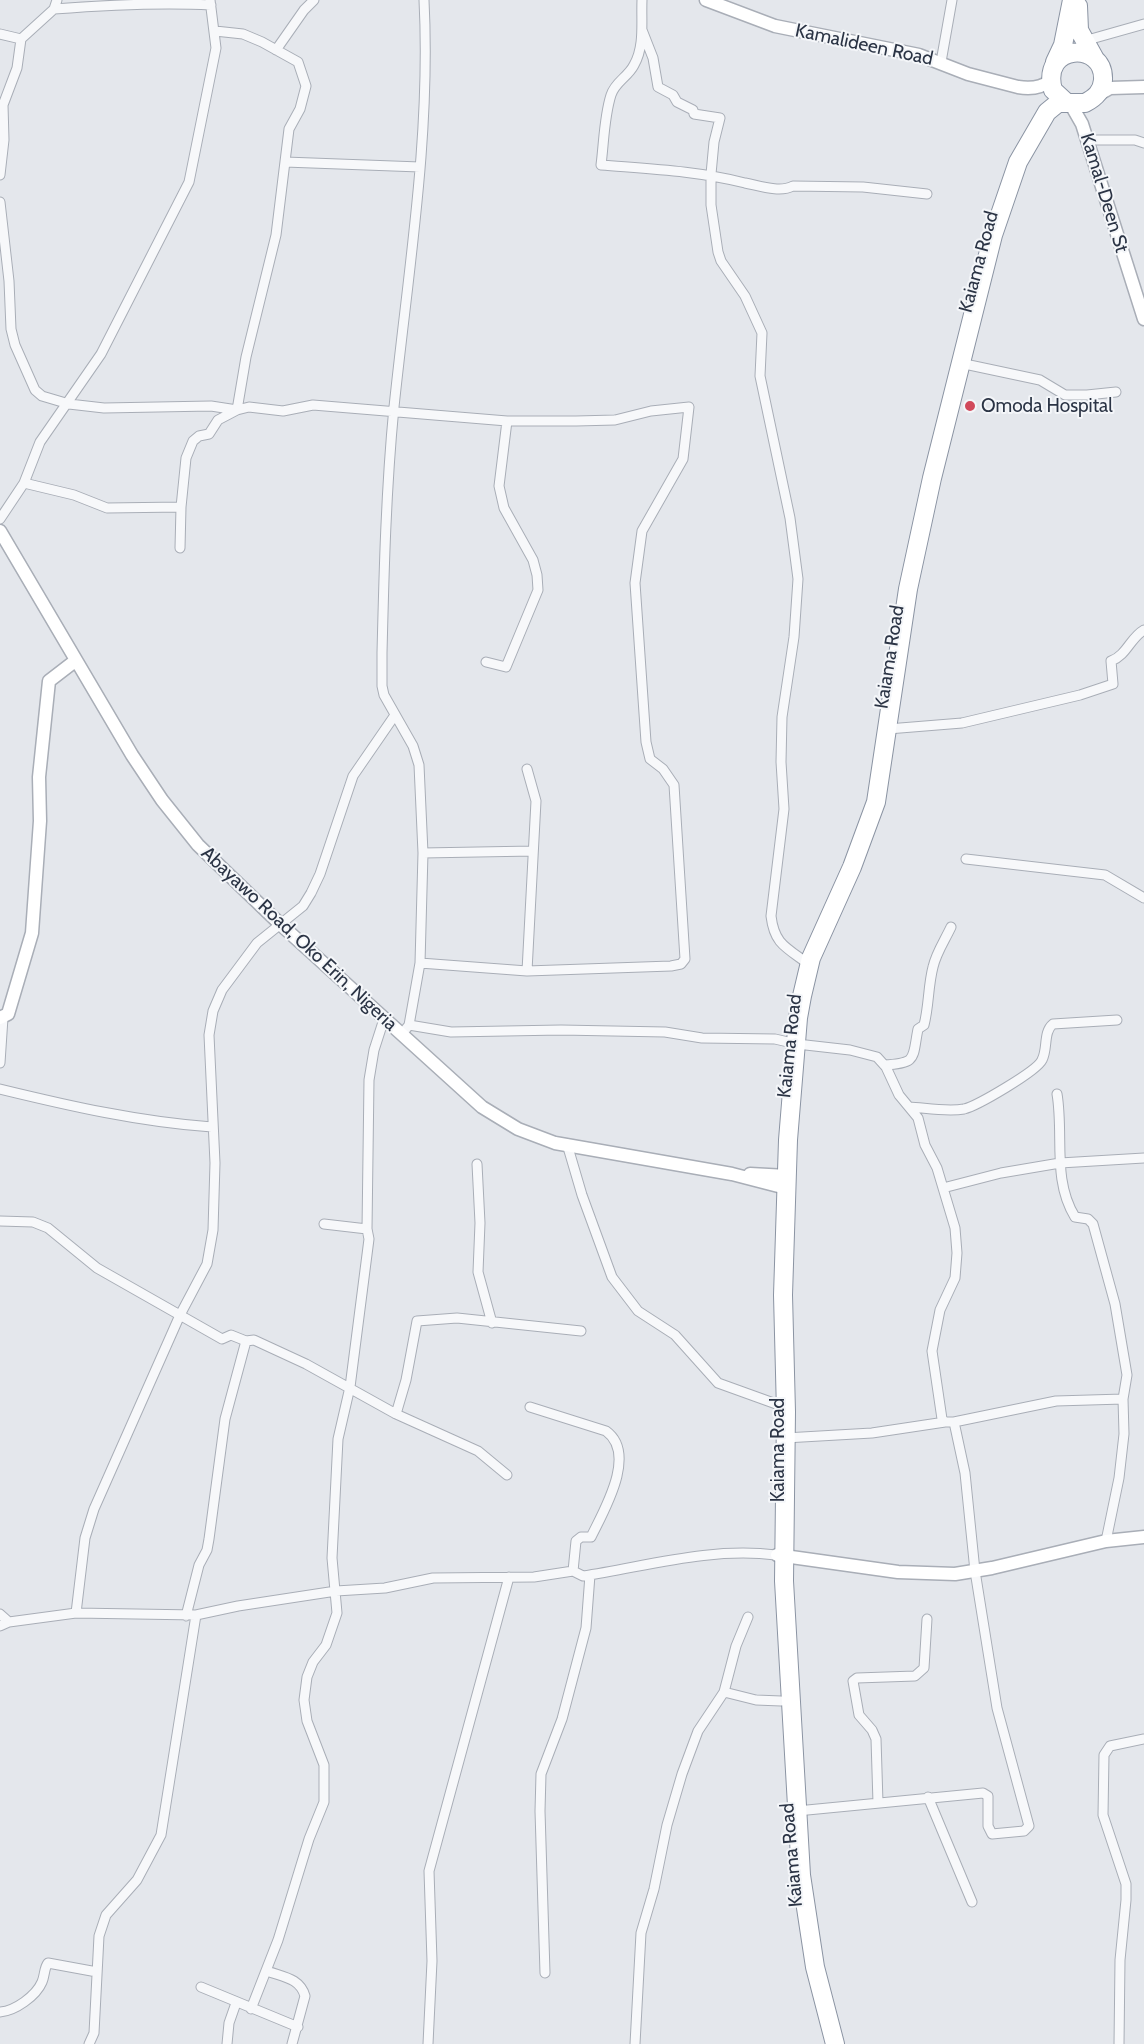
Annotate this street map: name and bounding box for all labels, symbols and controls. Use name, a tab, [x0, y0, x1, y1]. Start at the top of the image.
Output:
street label: Kamalideen Road	[793, 19, 935, 71]
street label: Kamal-Deen St	[1075, 131, 1133, 255]
street label: Kaiama Road	[954, 209, 1004, 315]
place label: Omoda Hospital	[981, 395, 1113, 417]
marker: Omoda Hospital	[963, 399, 977, 413]
street label: Kaiama Road	[871, 604, 909, 710]
street label: Abayawo Road, Oko Erin, Nigeria	[196, 842, 402, 1036]
street label: Kaiama Road	[773, 993, 807, 1099]
street label: Kaiama Road	[767, 1398, 789, 1502]
street label: Kaiama Road	[776, 1802, 808, 1908]

